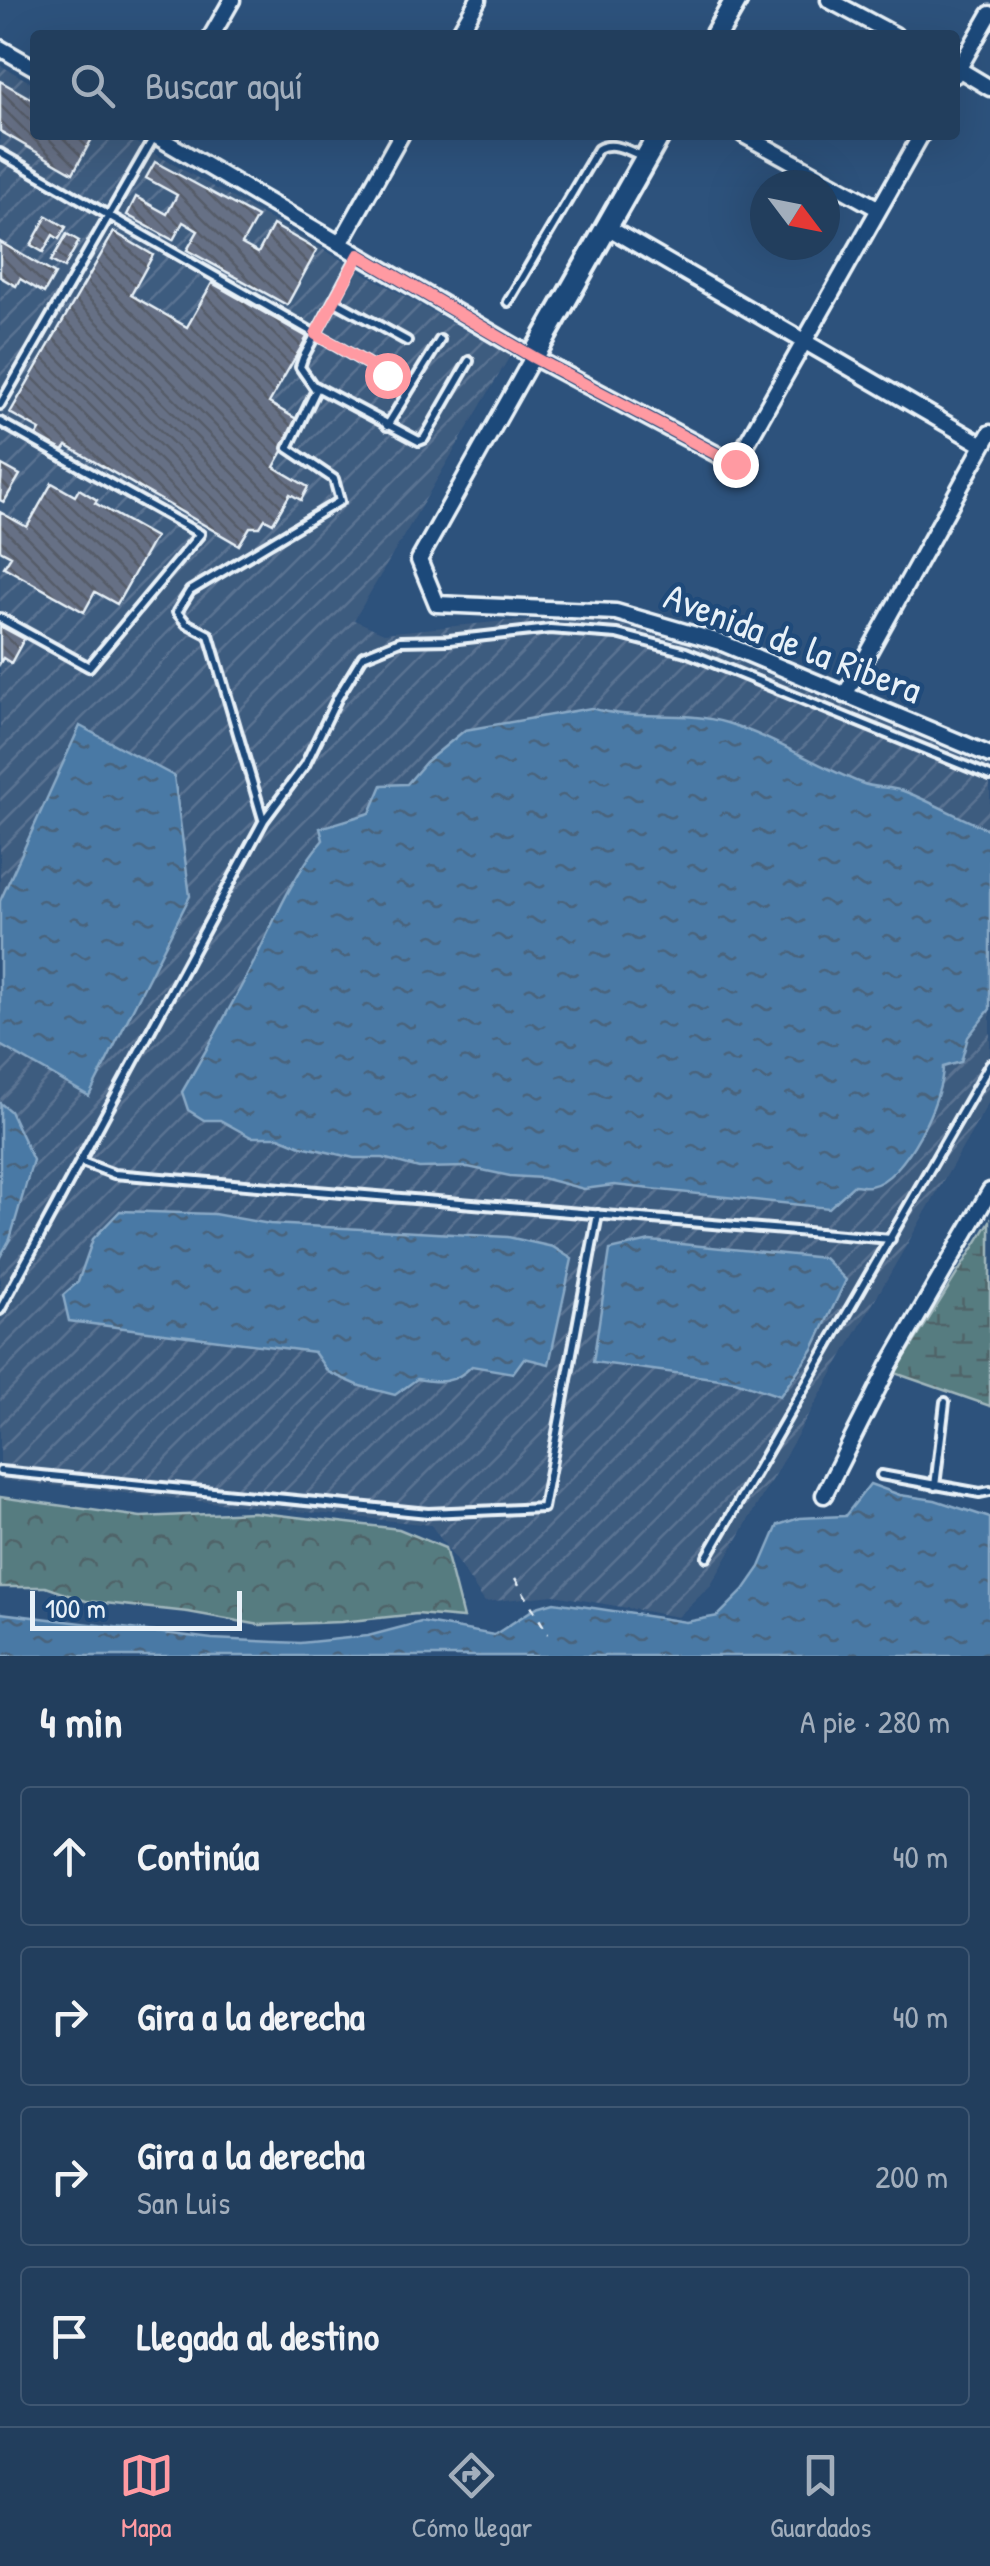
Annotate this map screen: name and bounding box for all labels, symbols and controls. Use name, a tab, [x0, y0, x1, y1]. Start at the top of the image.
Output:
search box	[30, 30, 960, 140]
icon: search	[65, 58, 120, 113]
text: Buscar aquí	[145, 59, 303, 111]
north arrow	[750, 170, 840, 260]
route start	[365, 353, 411, 399]
route end	[713, 442, 759, 488]
street label: Avenida de la Ribera	[657, 569, 930, 715]
scale bar	[30, 1586, 242, 1631]
text: 100 m	[45, 1589, 106, 1627]
text: 4 min	[40, 1693, 122, 1750]
text: A pie · 280 m	[800, 1700, 950, 1743]
icon: ahead	[42, 1829, 97, 1884]
text: Continúa	[137, 1830, 259, 1882]
text: 40 m	[893, 1835, 948, 1878]
icon: right	[42, 1989, 97, 2044]
text: Gira a la derecha	[137, 1990, 365, 2042]
text: 40 m	[893, 1995, 948, 2038]
text: Gira a la derecha	[137, 2129, 365, 2181]
icon: right	[42, 2149, 97, 2204]
text: 200 m	[875, 2155, 948, 2198]
text: San Luis	[137, 2181, 230, 2224]
icon: arrive	[42, 2309, 97, 2364]
text: Llegada al destino	[137, 2310, 379, 2362]
tab: Mapa	[119, 2448, 174, 2546]
tab: Cómo llegar	[411, 2448, 532, 2546]
tab: Guardados	[770, 2448, 871, 2546]

